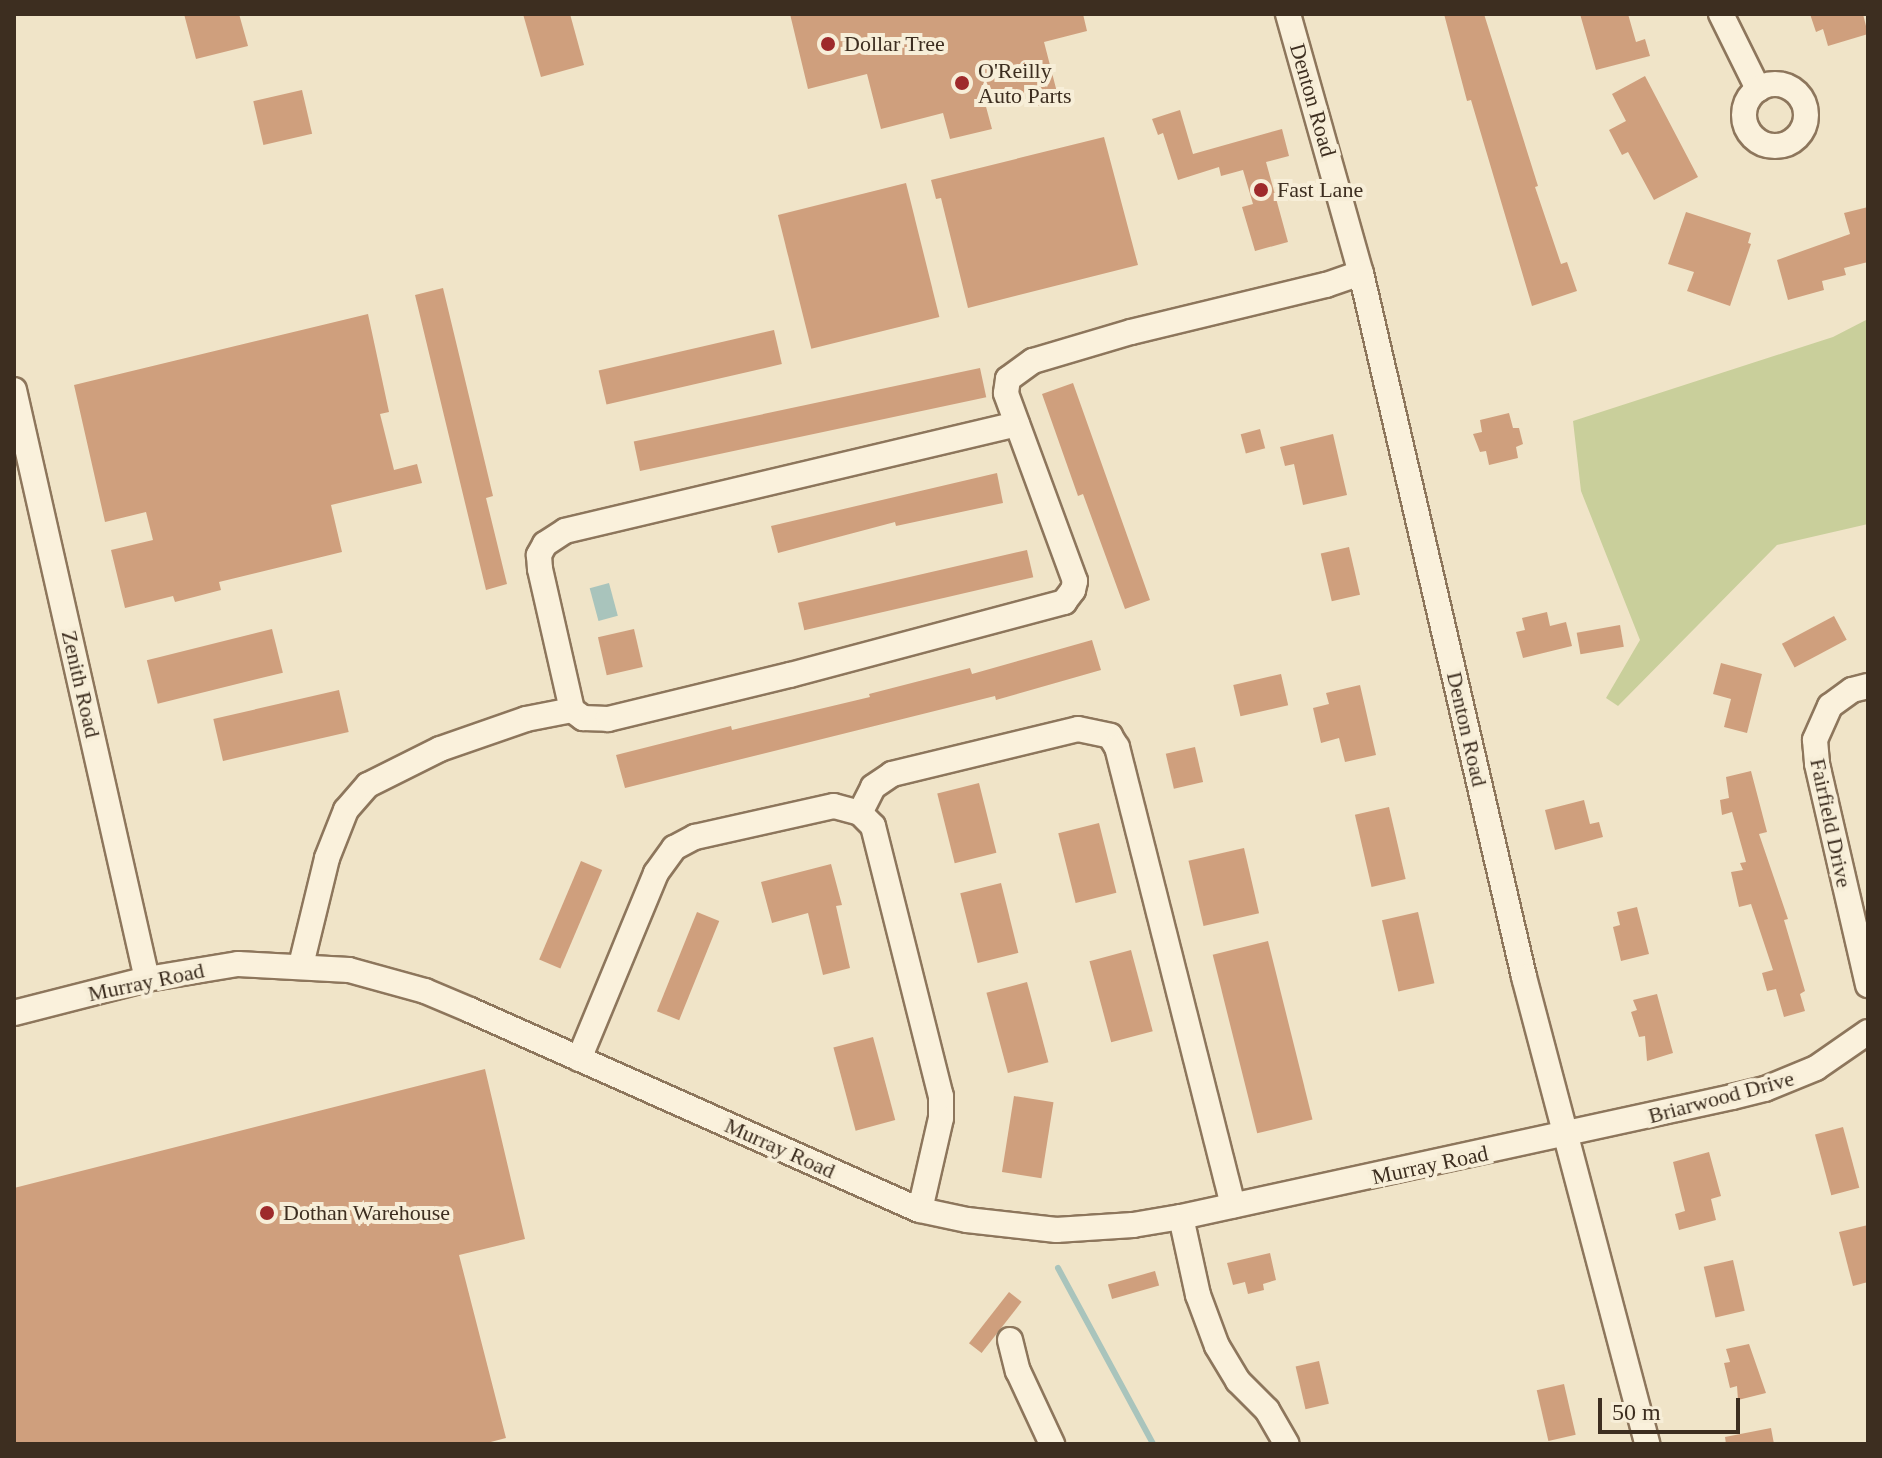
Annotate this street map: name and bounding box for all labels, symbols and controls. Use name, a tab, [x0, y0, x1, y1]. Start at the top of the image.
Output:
place label: Dollar Tree	[844, 31, 945, 57]
marker: Dollar Tree	[819, 35, 837, 53]
street label: Denton Road	[1284, 40, 1342, 160]
place label: O'Reilly Auto Parts	[978, 57, 1072, 108]
marker: O'Reilly Auto Parts	[953, 74, 971, 92]
place label: Fast Lane	[1277, 177, 1363, 203]
marker: Fast Lane	[1252, 181, 1270, 199]
street label: Zenith Road	[56, 628, 106, 740]
street label: Denton Road	[1441, 669, 1493, 789]
street label: Fairfield Drive	[1804, 756, 1858, 890]
street label: Murray Road	[86, 957, 206, 1007]
street label: Briarwood Drive	[1645, 1065, 1797, 1129]
street label: Murray Road	[721, 1112, 839, 1184]
street label: Murray Road	[1370, 1140, 1490, 1190]
place label: Dothan Warehouse	[283, 1200, 450, 1226]
marker: Dothan Warehouse	[258, 1204, 276, 1222]
scale bar	[1602, 1382, 1744, 1432]
text: 50 m	[1612, 1399, 1661, 1425]

